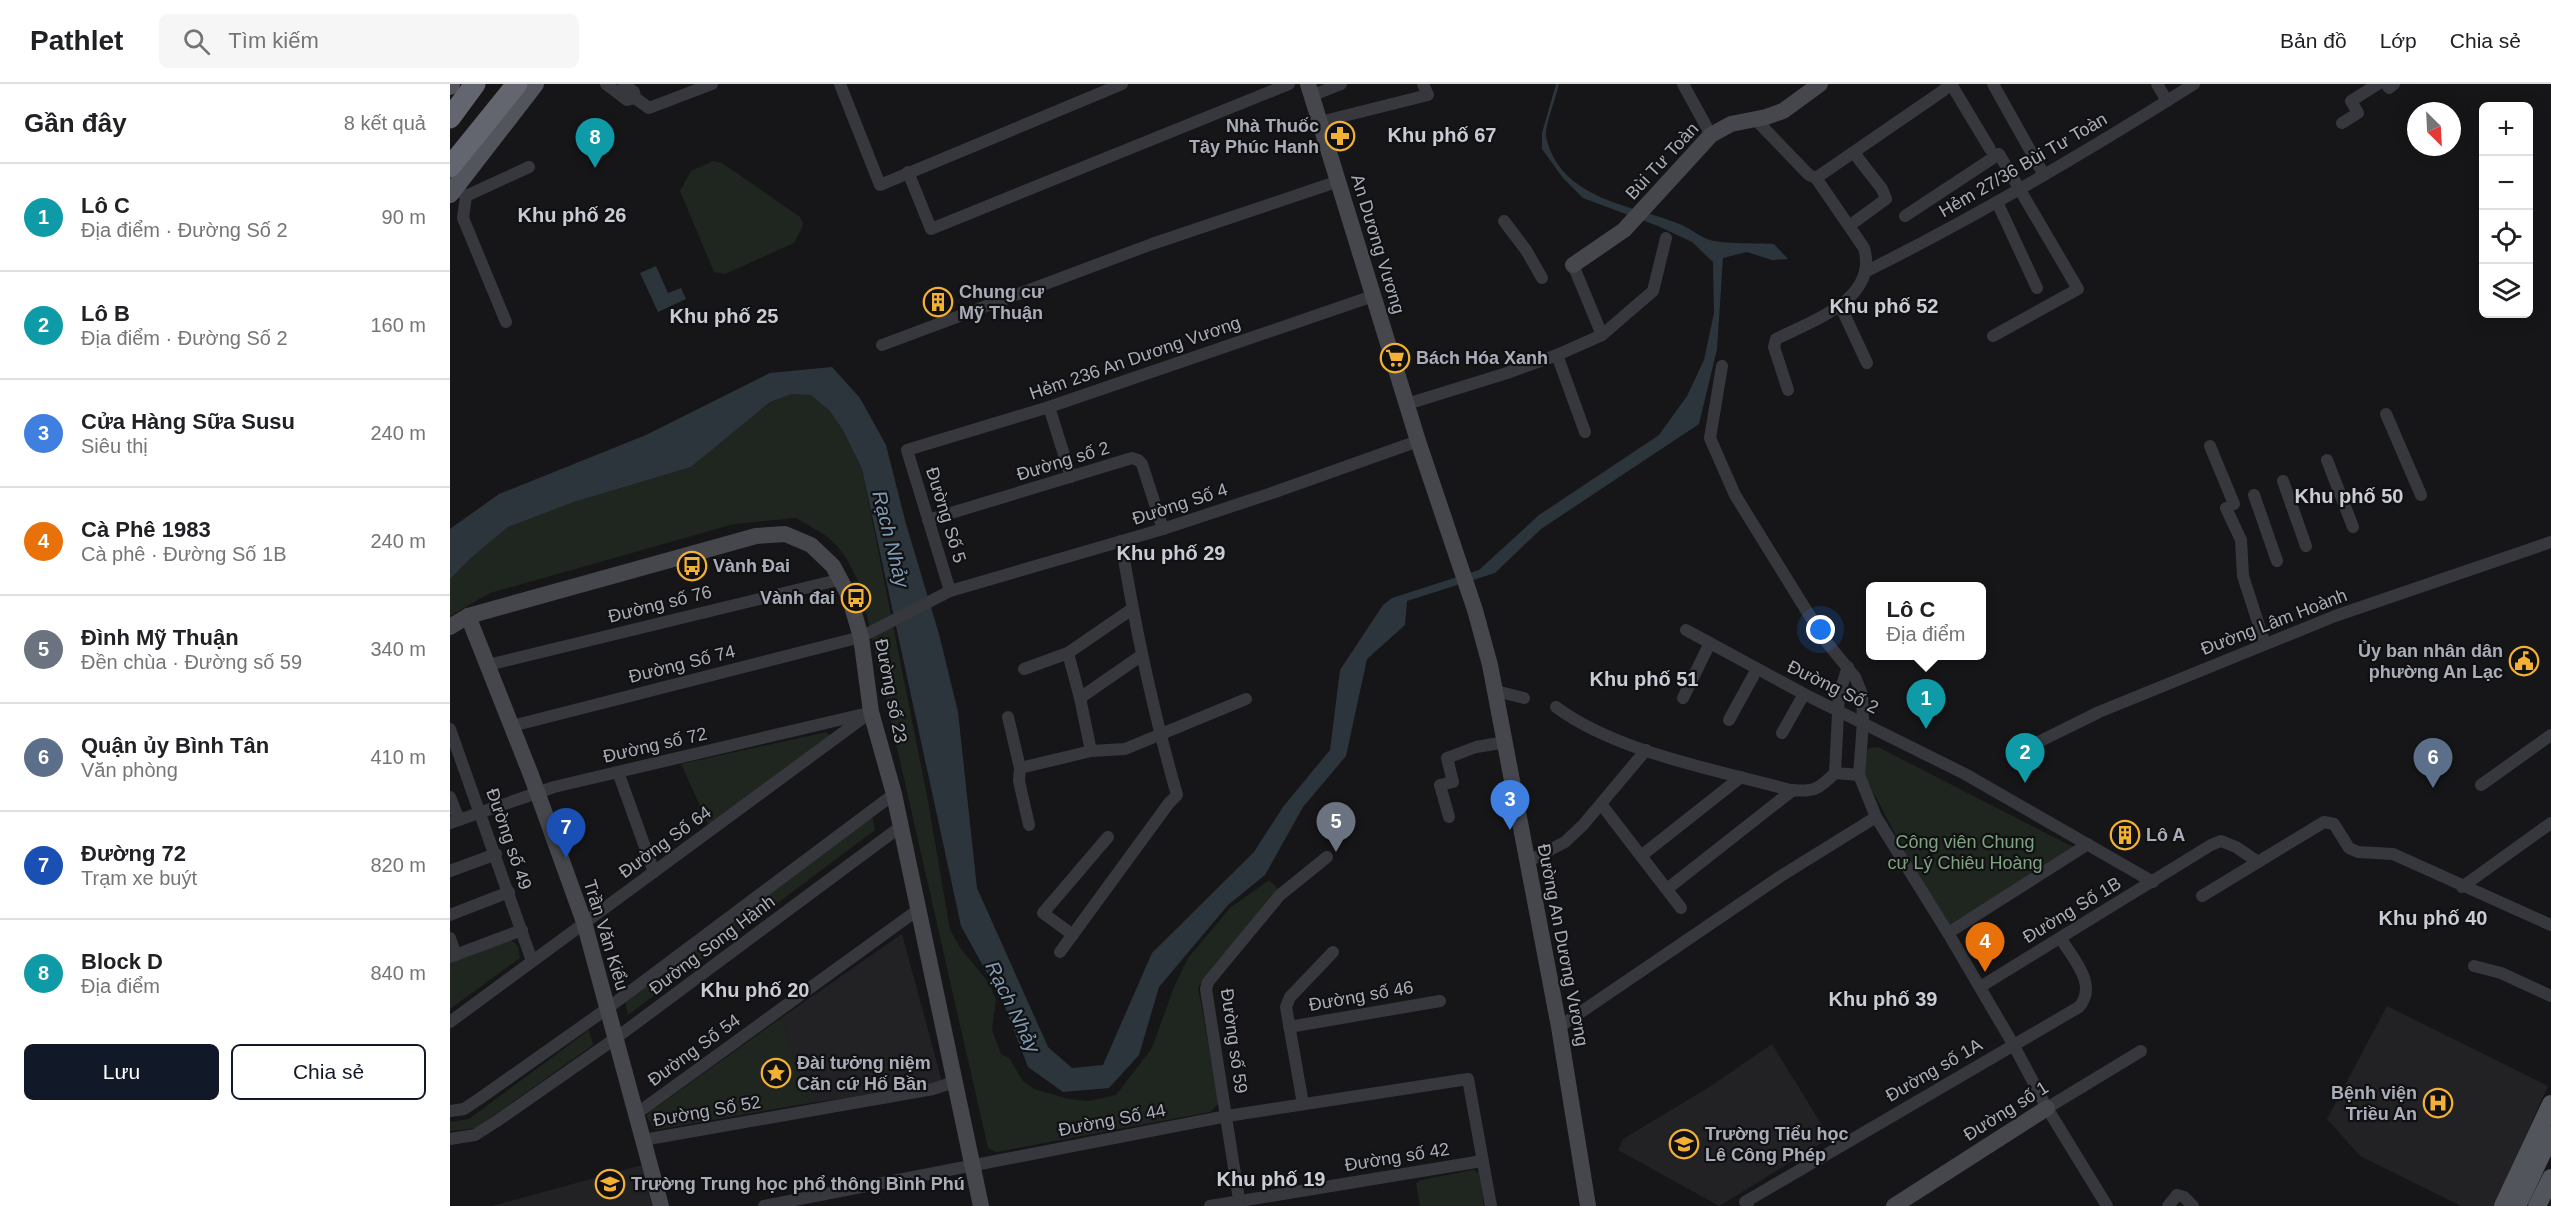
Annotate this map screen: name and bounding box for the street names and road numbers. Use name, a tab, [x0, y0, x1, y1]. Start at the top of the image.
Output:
street label: Hẻm 27/36 Bùi Tư Toàn	[1936, 109, 2110, 221]
street label: Bùi Tư Toàn	[1621, 119, 1703, 203]
street label: An Dương Vương	[1347, 172, 1409, 316]
street label: Hẻm 236 An Dương Vương	[1027, 312, 1243, 404]
street label: Đường số 2	[1014, 437, 1112, 485]
street label: Đường Số 5	[922, 465, 970, 565]
street label: Đường Số 4	[1130, 479, 1230, 529]
street label: Đường số 76	[606, 581, 714, 627]
street label: Đường Lâm Hoành	[2198, 585, 2350, 659]
street label: Đường số 23	[871, 637, 911, 745]
street label: Đường Số 74	[627, 641, 737, 687]
street label: Đường Số 2	[1784, 656, 1882, 718]
street label: Đường số 72	[601, 723, 709, 767]
street label: Đường số 49	[482, 786, 536, 892]
street label: Đường Số 64	[615, 802, 715, 882]
street label: Đường An Dương Vương	[1534, 842, 1592, 1048]
street label: Đường Số 1B	[2019, 873, 2125, 947]
street label: Trần Văn Kiểu	[580, 877, 632, 993]
street label: Đường Song Hành	[645, 891, 779, 999]
street label: Đường số 46	[1307, 977, 1415, 1015]
street label: Đường số 59	[1217, 987, 1251, 1095]
street label: Đường Số 54	[644, 1010, 744, 1090]
street label: Đường số 1A	[1882, 1034, 1986, 1106]
street label: Đường số 1	[1960, 1077, 2052, 1145]
street label: Đường Số 52	[652, 1092, 762, 1130]
street label: Đường Số 44	[1057, 1100, 1167, 1140]
street label: Đường số 42	[1343, 1139, 1451, 1175]

